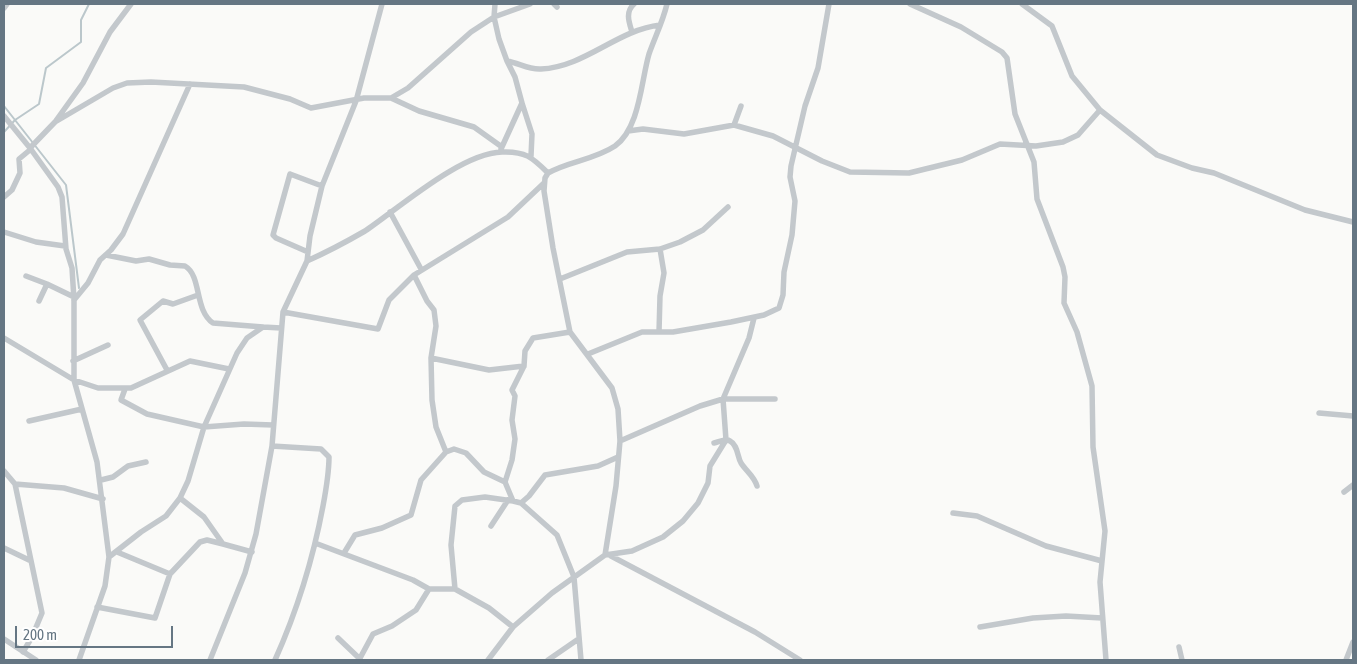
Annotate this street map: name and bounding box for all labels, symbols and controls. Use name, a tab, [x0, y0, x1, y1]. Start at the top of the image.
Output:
scale bar	[18, 616, 175, 648]
text: 200 m	[23, 626, 57, 643]

